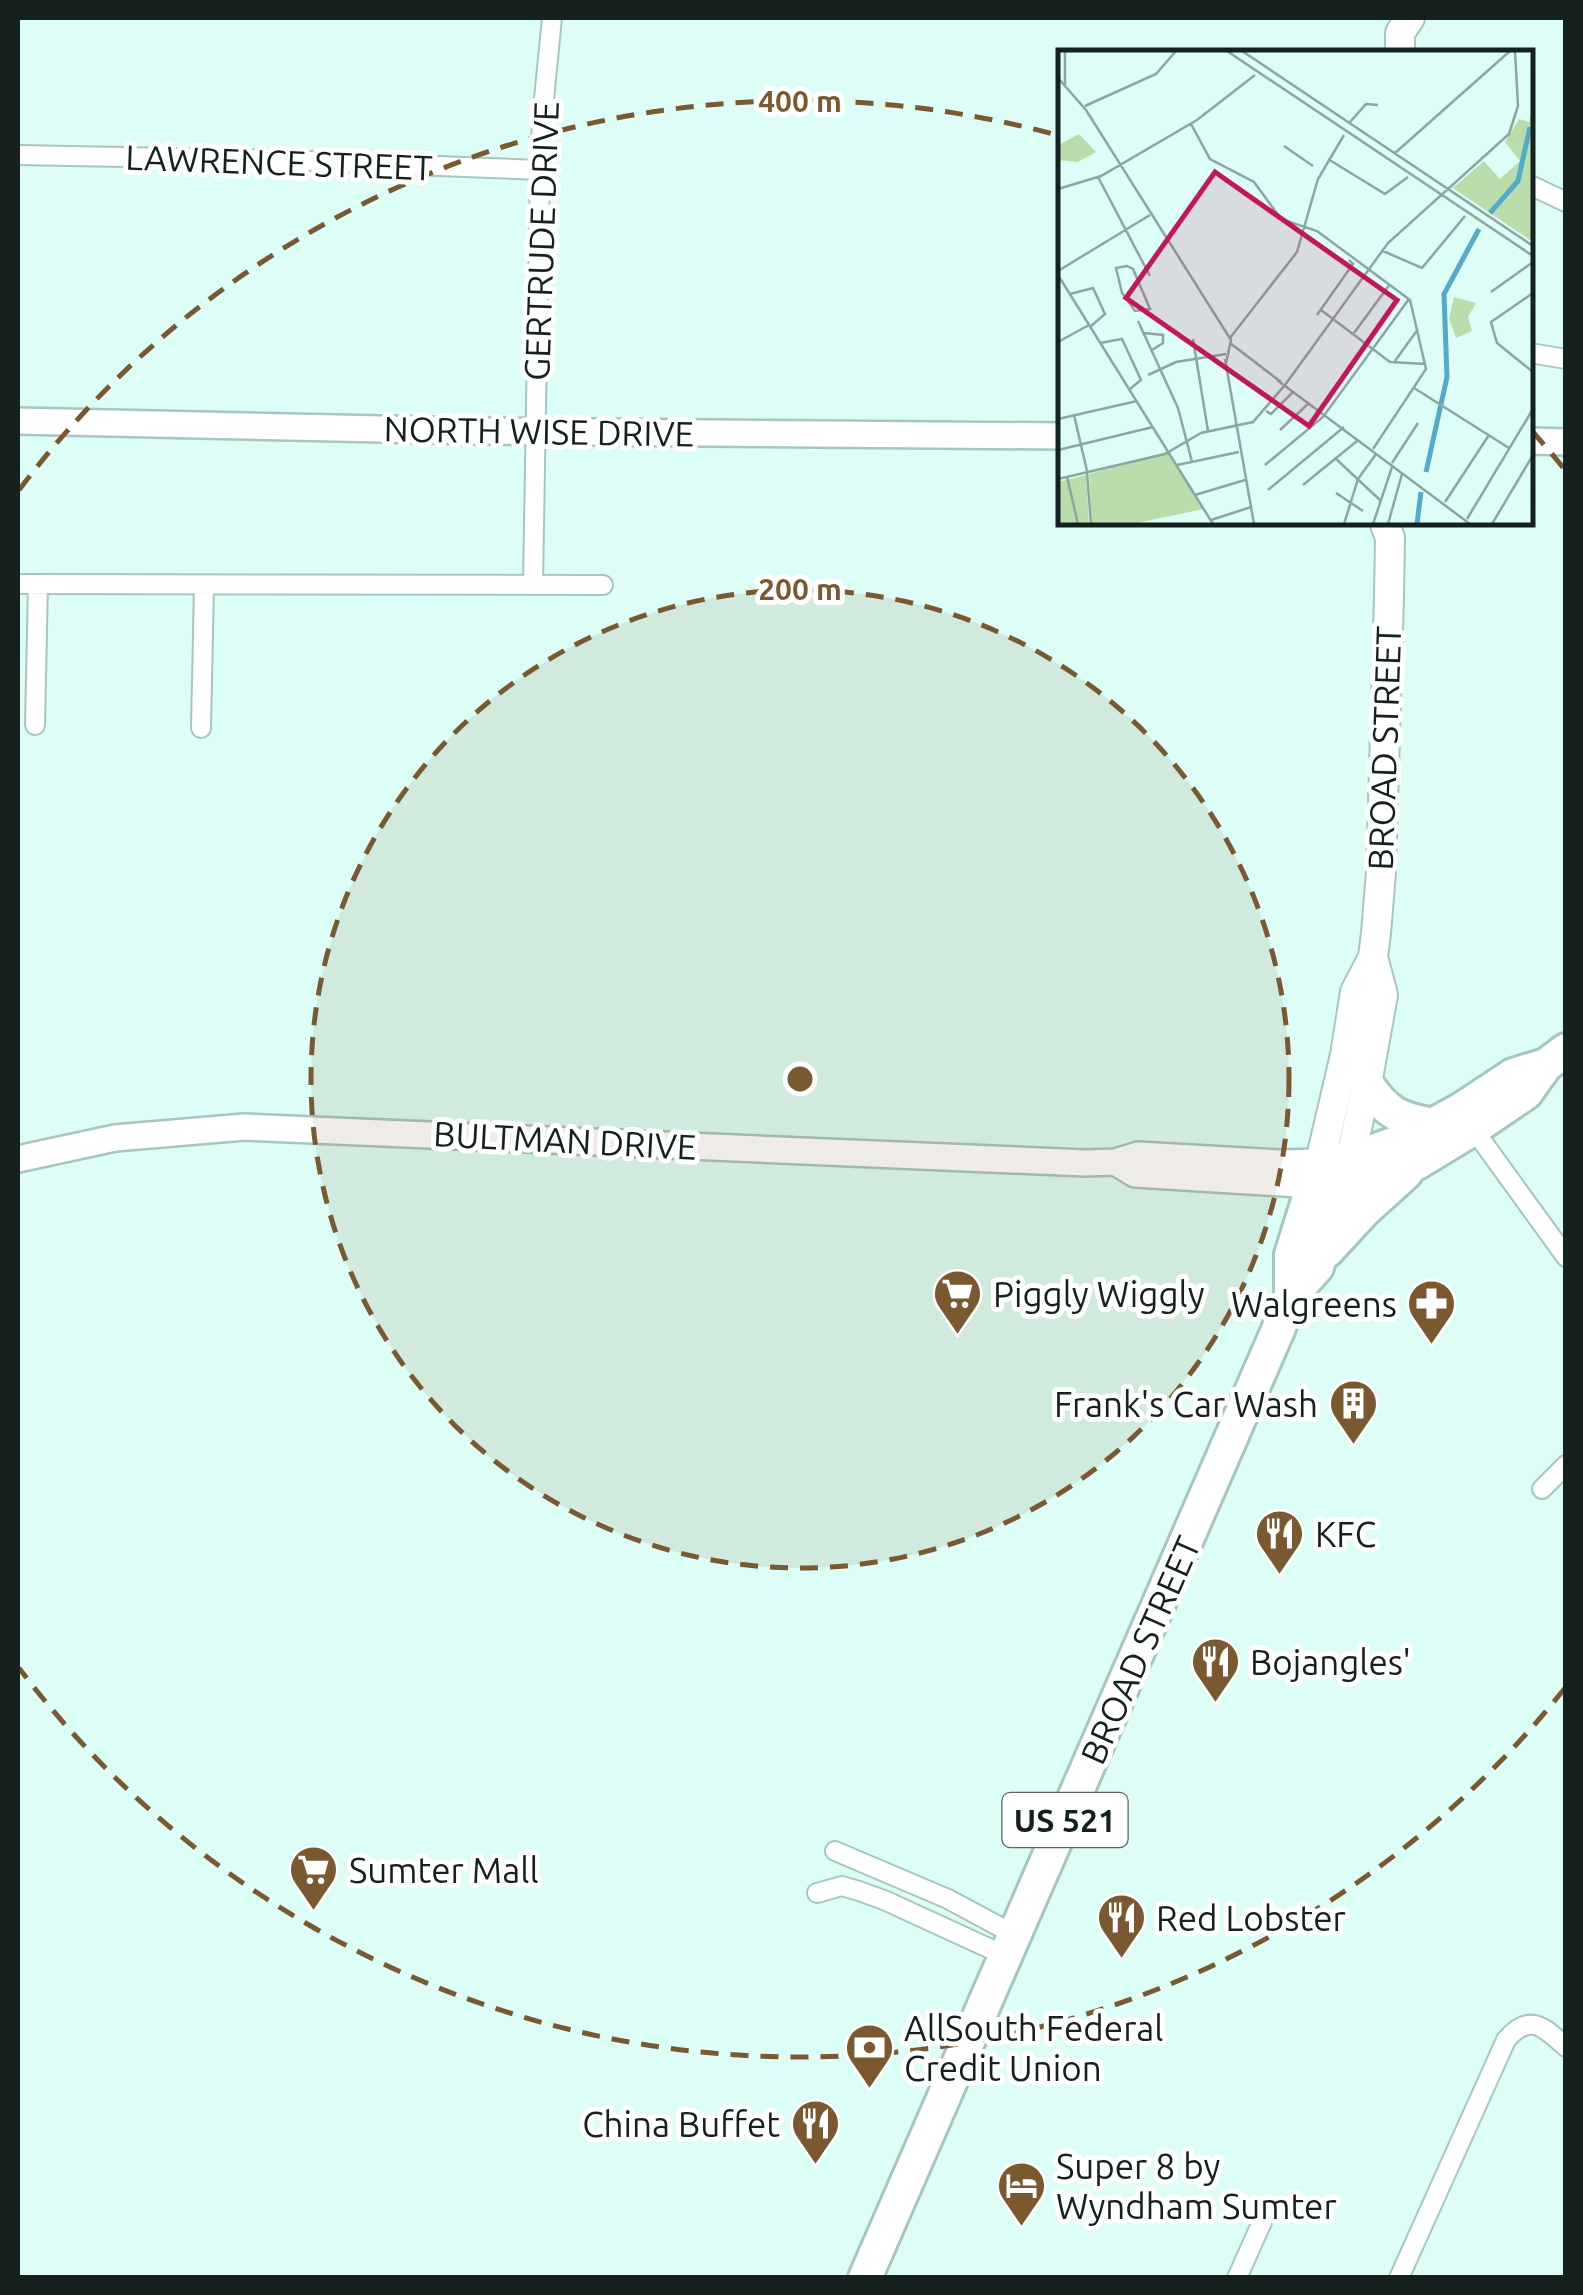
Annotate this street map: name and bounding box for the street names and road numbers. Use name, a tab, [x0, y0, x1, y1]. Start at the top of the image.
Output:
street label: GERTRUDE DRIVE	[516, 101, 566, 381]
street label: LAWRENCE STREET	[125, 137, 433, 187]
street label: NORTH WISE DRIVE	[383, 408, 695, 454]
street label: BROAD STREET	[1360, 625, 1408, 871]
street label: BULTMAN DRIVE	[432, 1113, 698, 1167]
street label: BROAD STREET	[1072, 1530, 1208, 1770]
road number: US 521	[1002, 1793, 1128, 1847]

